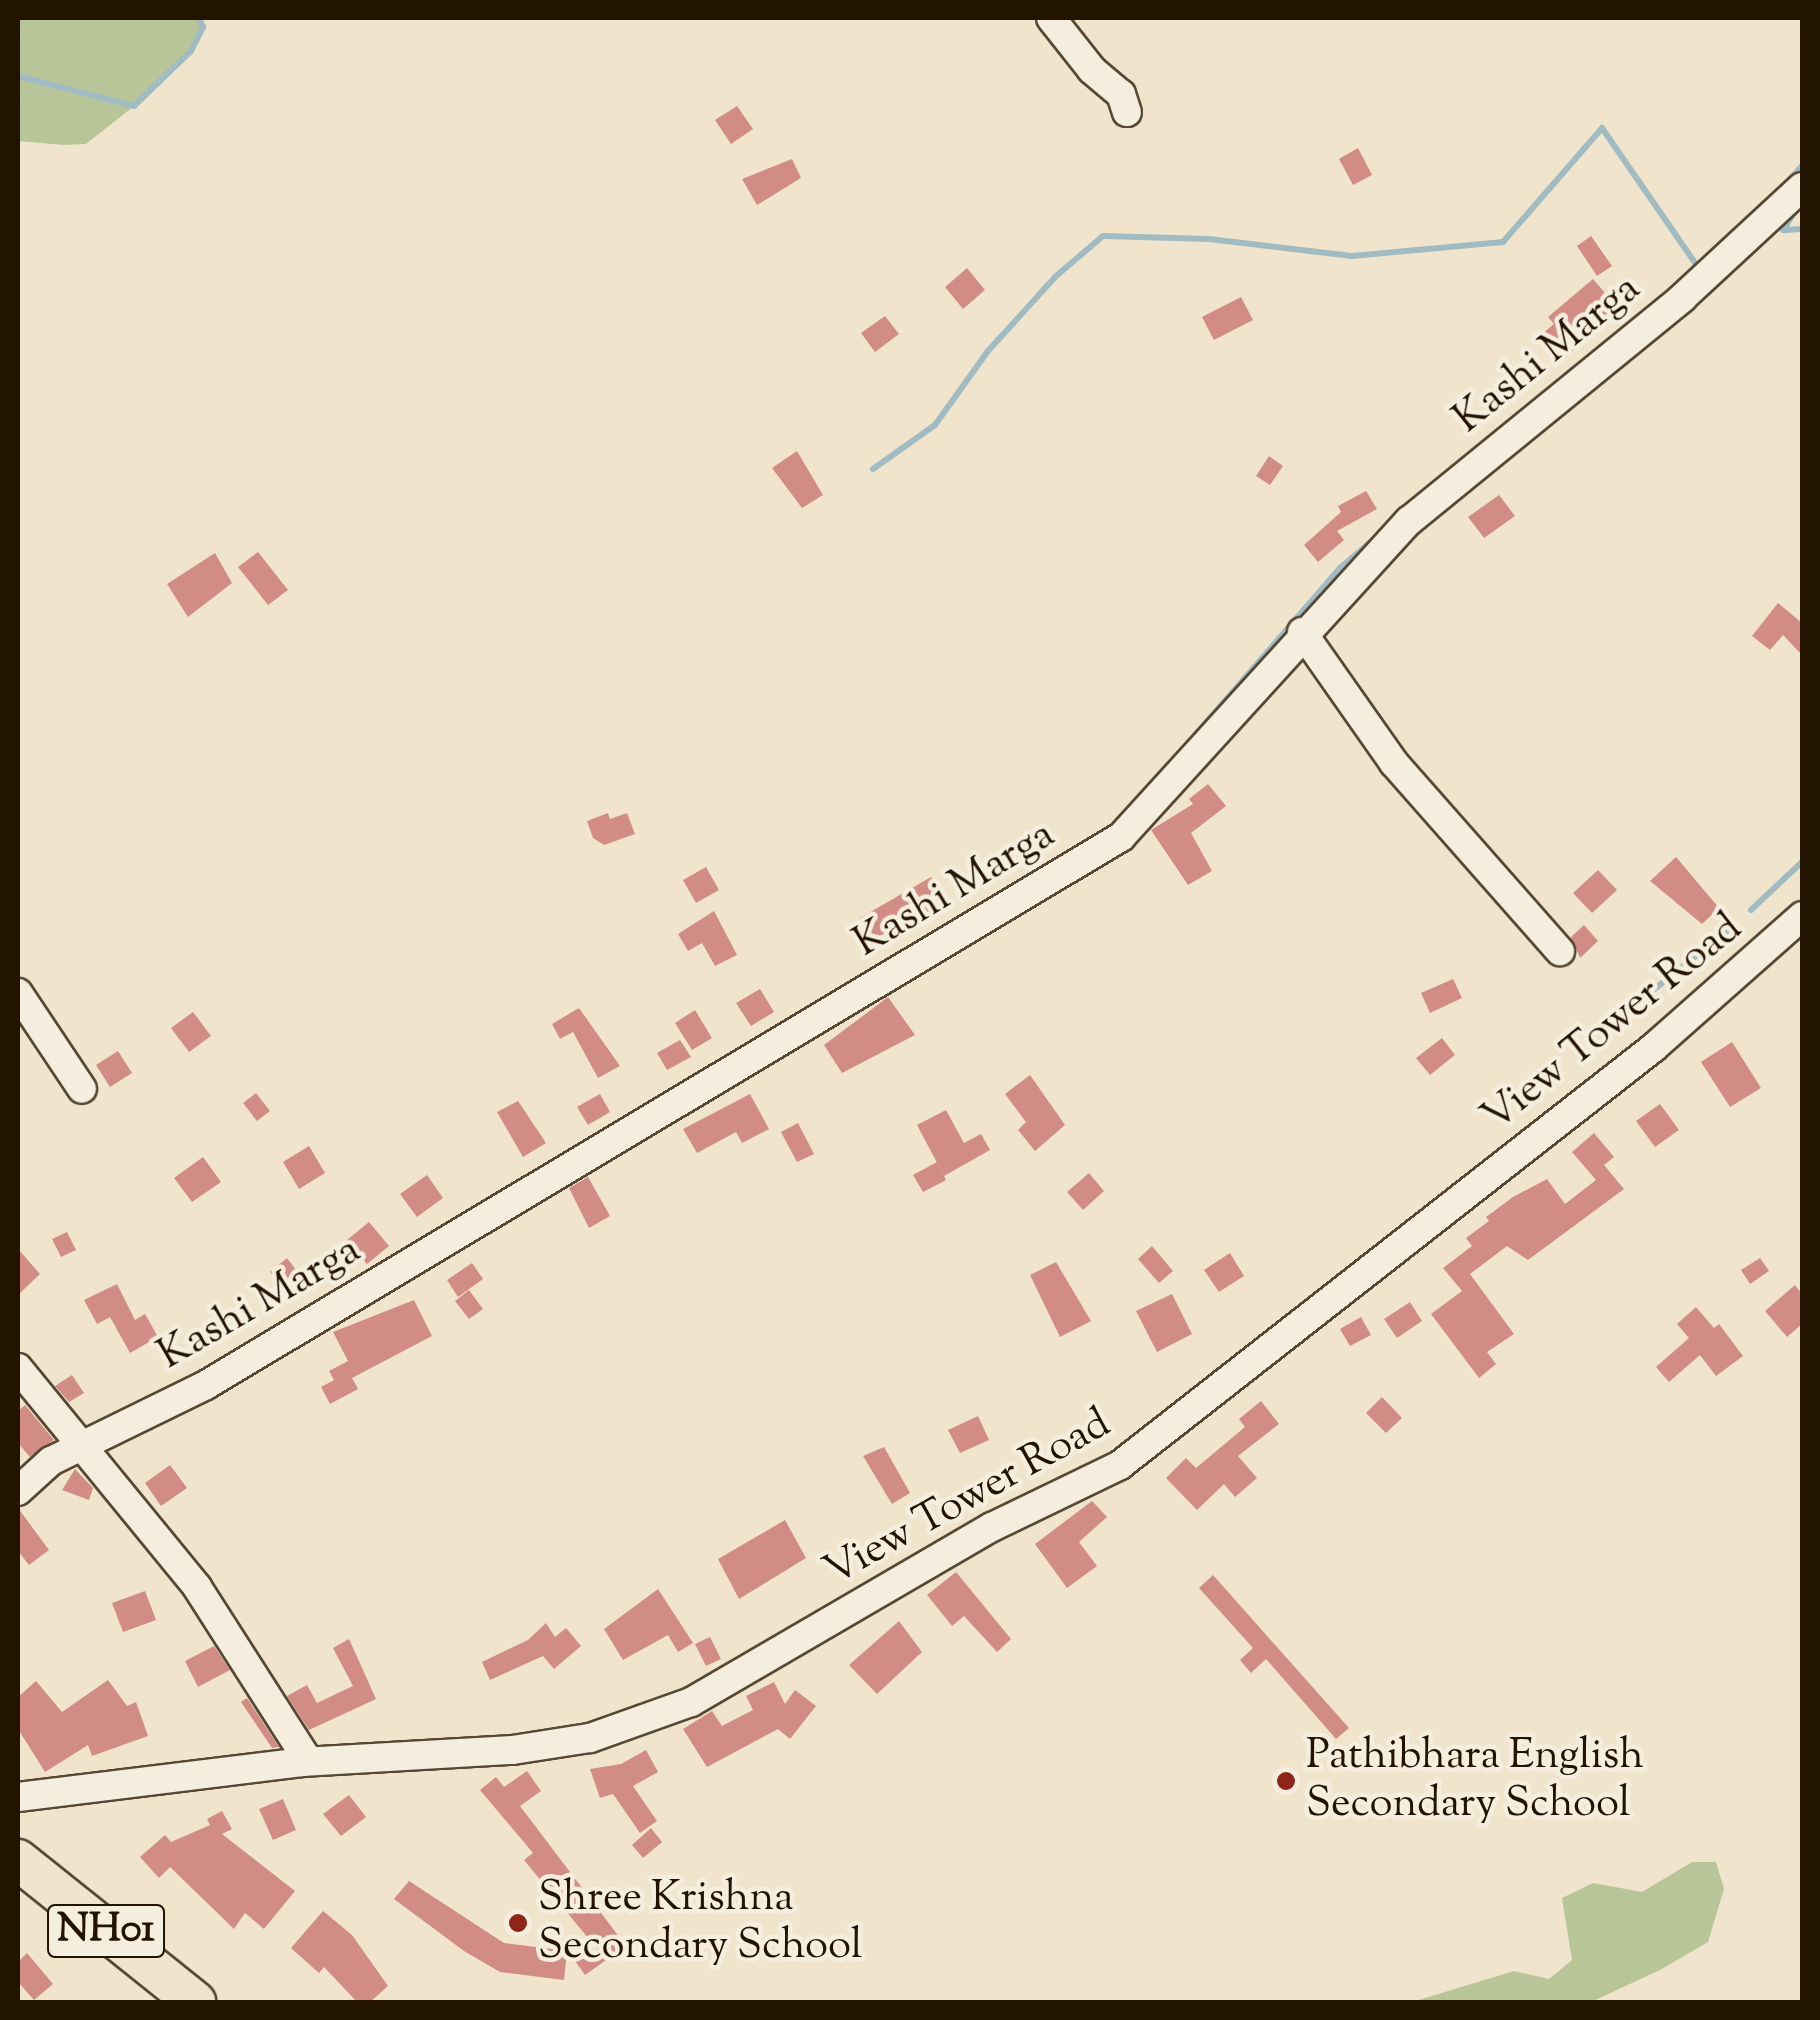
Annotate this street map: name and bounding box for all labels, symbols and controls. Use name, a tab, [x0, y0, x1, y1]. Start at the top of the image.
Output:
street label: Kashi Marga	[1445, 265, 1651, 445]
street label: Kashi Marga	[846, 811, 1064, 969]
street label: View Tower Road	[1473, 904, 1753, 1144]
street label: Kashi Marga	[150, 1226, 370, 1382]
street label: View Tower Road	[816, 1400, 1120, 1598]
place label: Pathibhara English Secondary School	[1306, 1732, 1644, 1830]
marker: Pathibhara English Secondary School	[1275, 1770, 1297, 1792]
place label: Shree Krishna Secondary School	[538, 1874, 863, 1972]
road number: NH01	[46, 1896, 166, 1966]
marker: Shree Krishna Secondary School	[507, 1912, 529, 1934]

